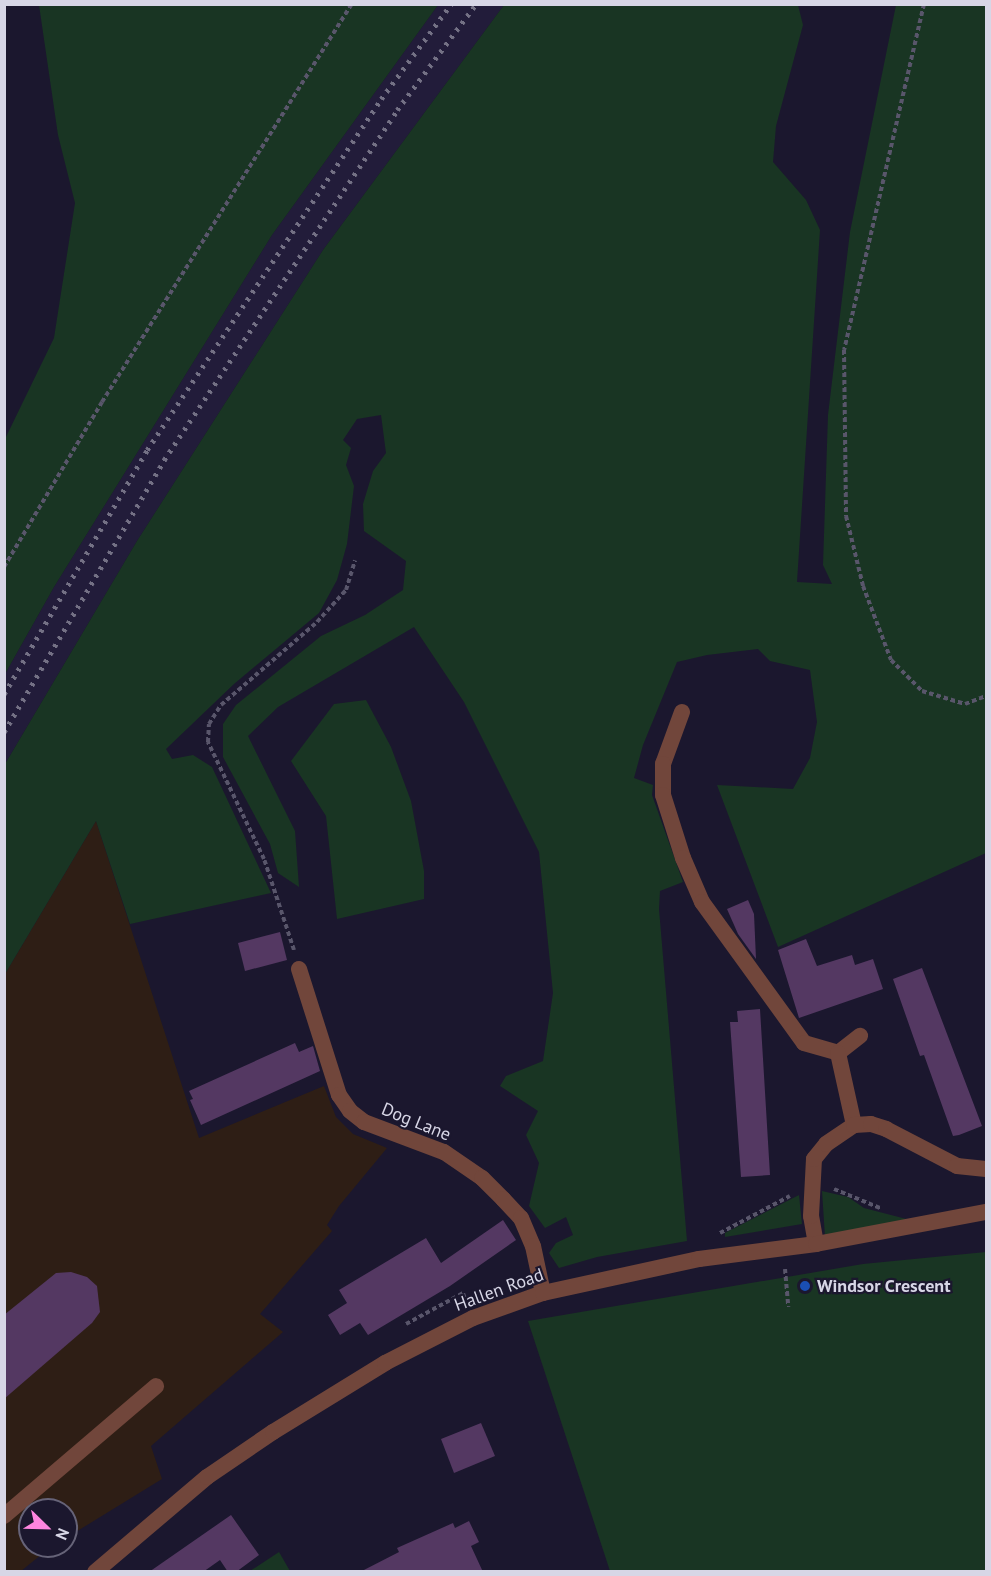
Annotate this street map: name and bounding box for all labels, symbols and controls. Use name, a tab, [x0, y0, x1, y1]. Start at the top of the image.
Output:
street label: Dog Lane	[378, 1098, 454, 1146]
street label: Hallen Road	[451, 1264, 547, 1316]
place label: Windsor Crescent	[817, 1275, 951, 1297]
marker: Windsor Crescent	[798, 1279, 812, 1293]
north arrow	[18, 1498, 78, 1558]
text: N	[51, 1525, 74, 1543]

